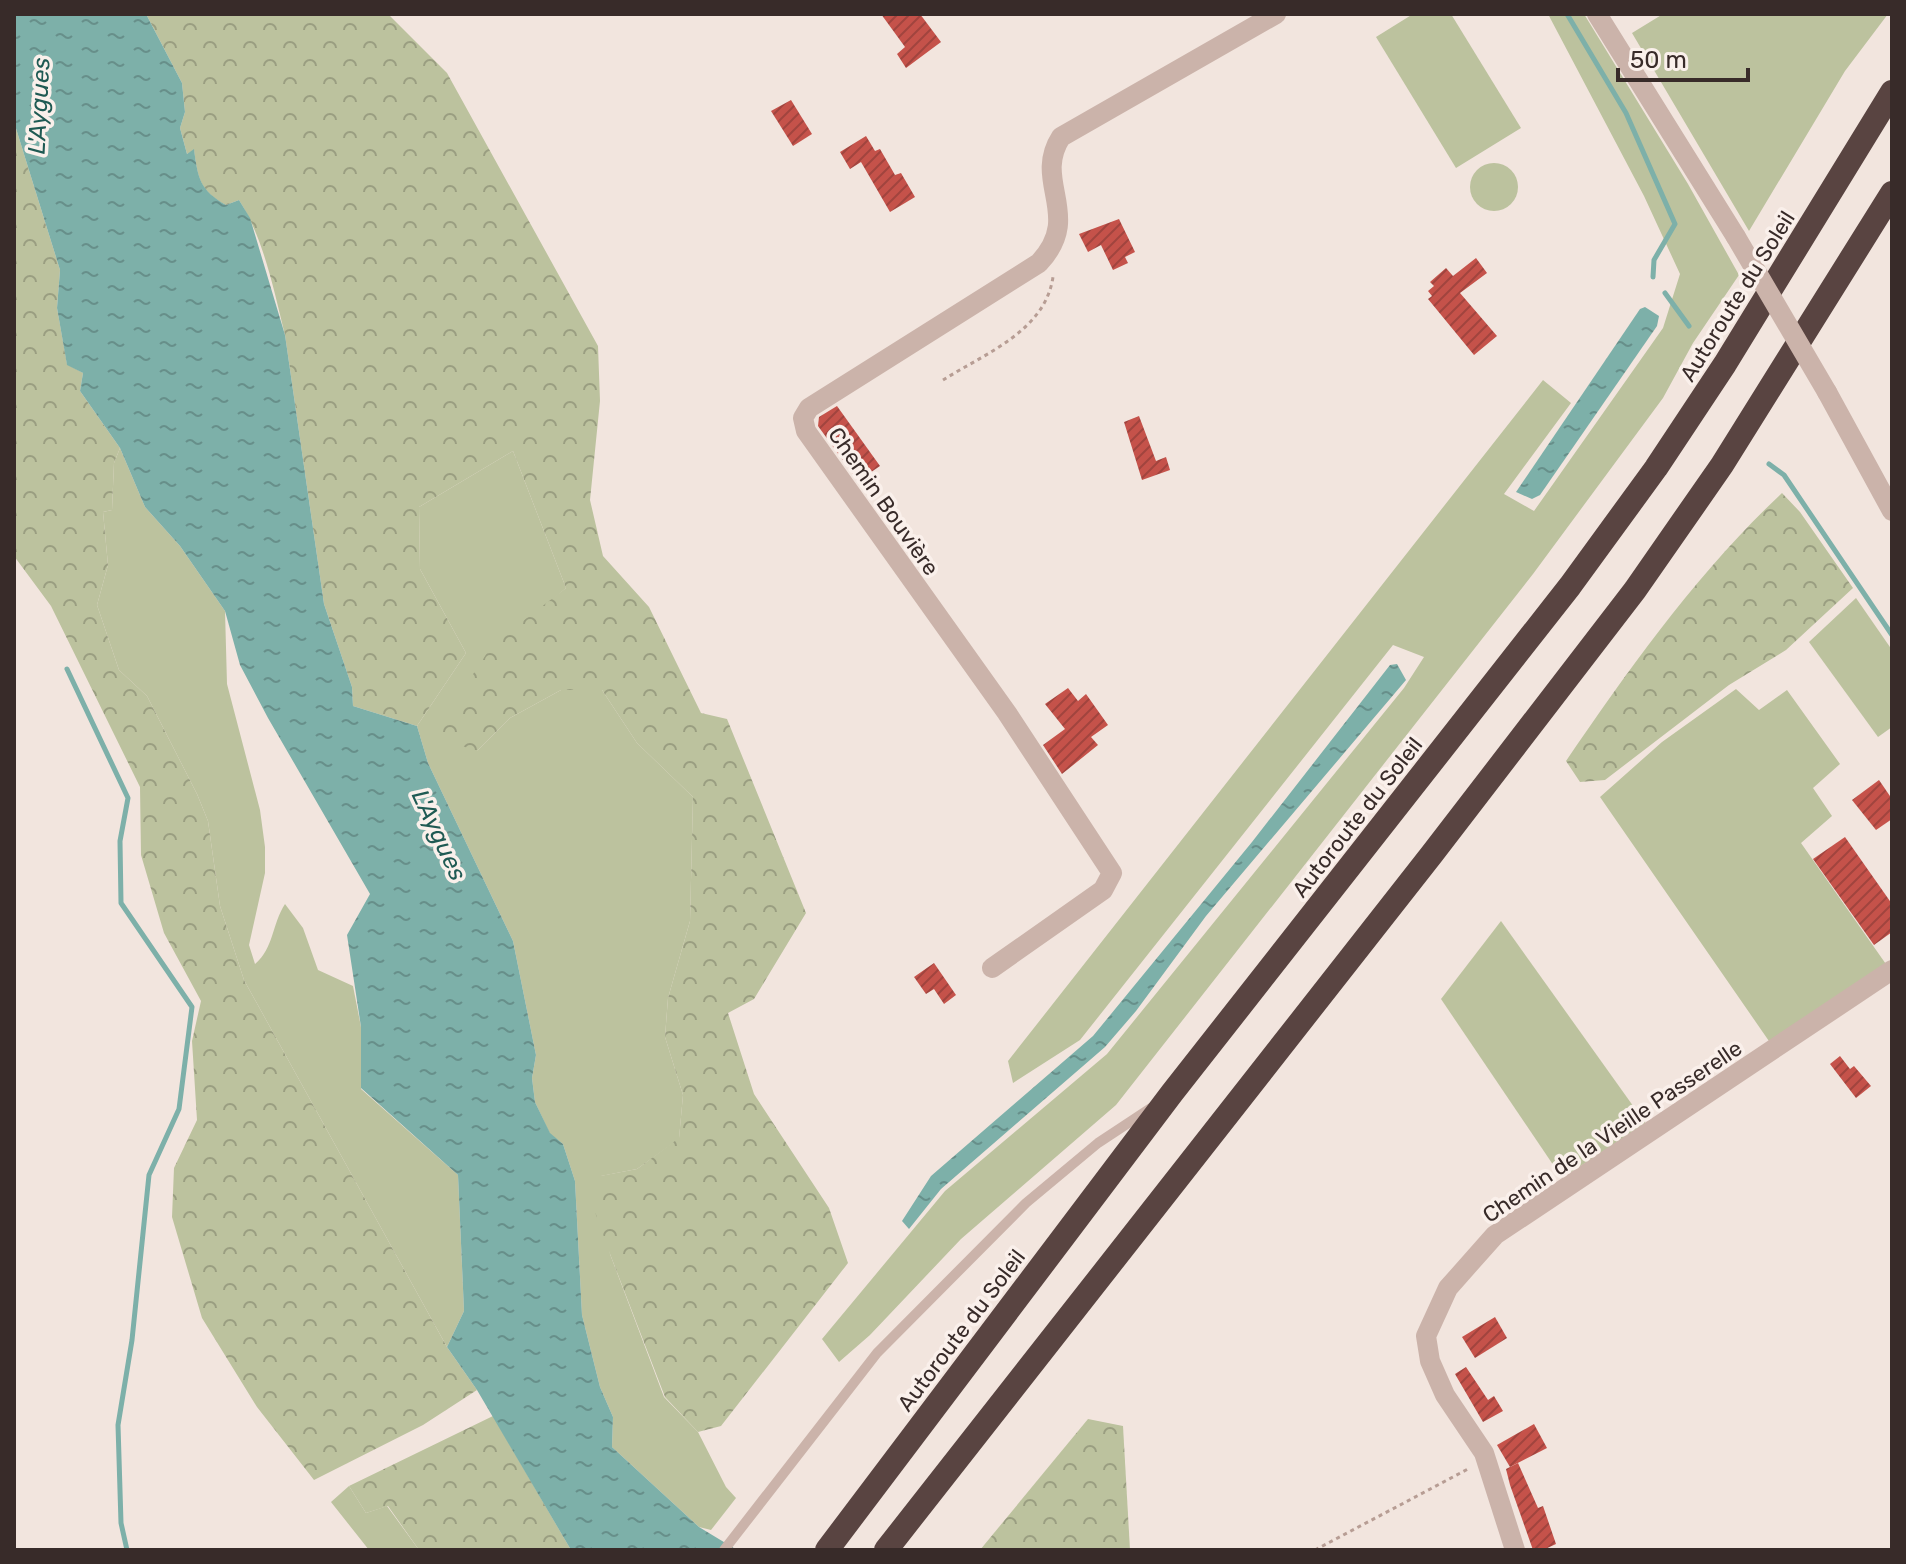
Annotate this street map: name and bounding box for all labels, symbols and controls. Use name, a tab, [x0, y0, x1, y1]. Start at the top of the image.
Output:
scale bar	[1618, 32, 1748, 82]
text: 50 m	[1630, 46, 1687, 74]
water label: L'Aygues	[22, 57, 56, 155]
street label: Autoroute du Soleil	[1674, 206, 1801, 386]
street label: Chemin Bouvière	[822, 422, 945, 581]
street label: Autoroute du Soleil	[1286, 732, 1428, 903]
water label: L'Aygues	[406, 785, 472, 885]
street label: Chemin de la Vieille Passerelle	[1477, 1034, 1747, 1228]
street label: Autoroute du Soleil	[892, 1244, 1031, 1417]

